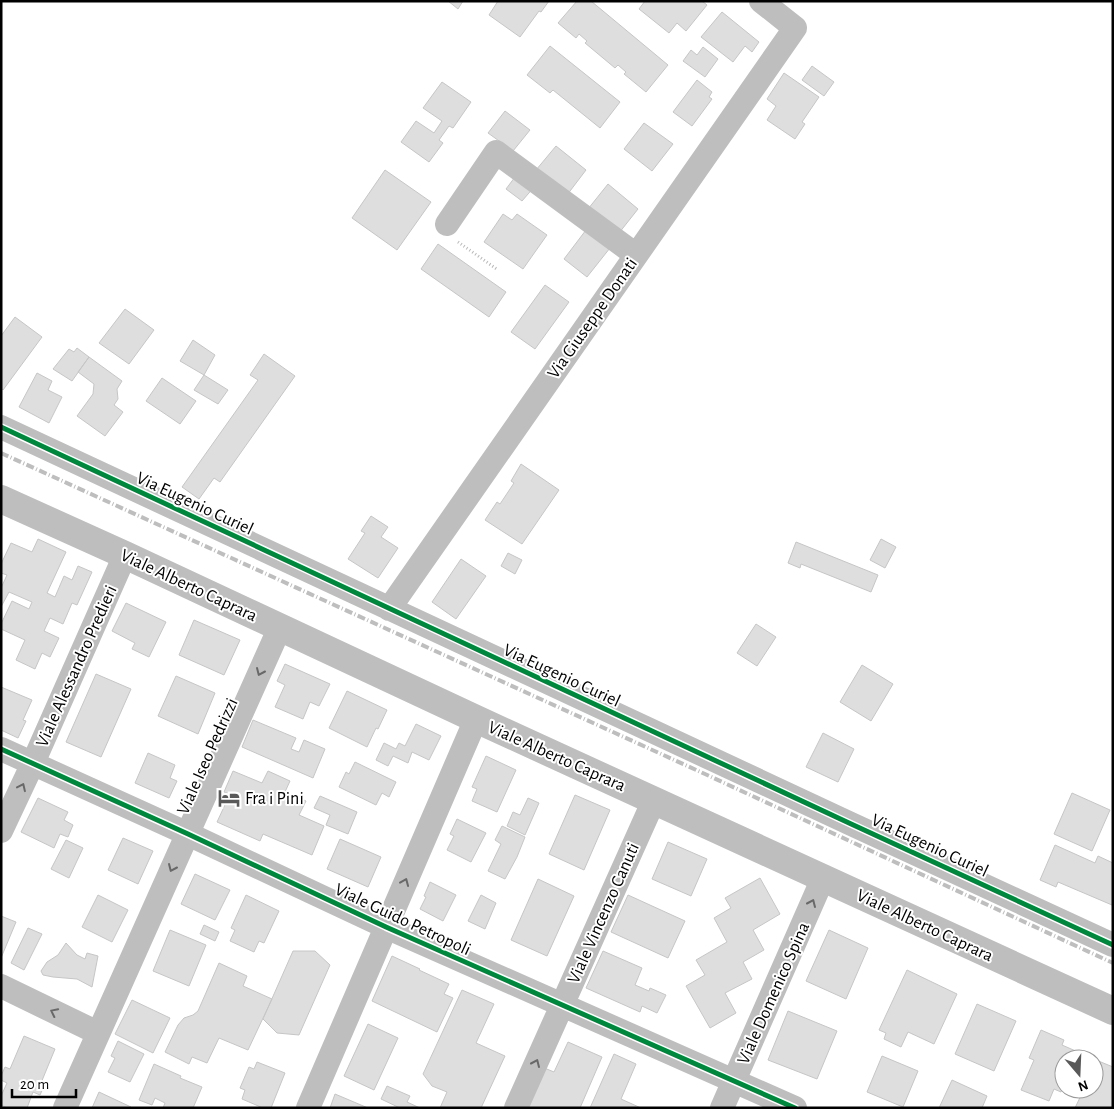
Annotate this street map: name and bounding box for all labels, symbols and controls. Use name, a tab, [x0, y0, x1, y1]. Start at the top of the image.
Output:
street label: Via Giuseppe Donati	[545, 255, 641, 382]
street label: Via Eugenio Curiel	[133, 469, 256, 539]
street label: Viale Alberto Caprara	[118, 546, 260, 625]
street label: Viale Alessandro Predieri	[33, 583, 121, 750]
street label: Via Eugenio Curiel	[500, 641, 623, 711]
one-way arrow	[255, 667, 266, 676]
street label: Viale Iseo Pedrizzi	[174, 695, 242, 817]
street label: Viale Alberto Caprara	[485, 719, 628, 795]
one-way arrow	[16, 783, 26, 792]
hotel icon: Fra i Pini	[216, 785, 242, 811]
place label: Fra i Pini	[245, 790, 304, 808]
street label: Via Eugenio Curiel	[868, 811, 991, 881]
street label: Viale Vincenzo Canuti	[565, 840, 643, 986]
one-way arrow	[168, 863, 179, 872]
one-way arrow	[399, 878, 410, 887]
street label: Viale Guido Petropoli	[332, 881, 473, 959]
street label: Viale Alberto Caprara	[854, 886, 996, 965]
one-way arrow	[805, 899, 816, 908]
street label: Viale Domenico Spina	[734, 920, 813, 1067]
one-way arrow	[50, 1008, 59, 1018]
north arrow	[1054, 1049, 1104, 1099]
one-way arrow	[530, 1059, 541, 1068]
scale bar	[12, 1066, 76, 1098]
text: 20 m	[20, 1077, 49, 1092]
text: N	[1076, 1077, 1090, 1094]

